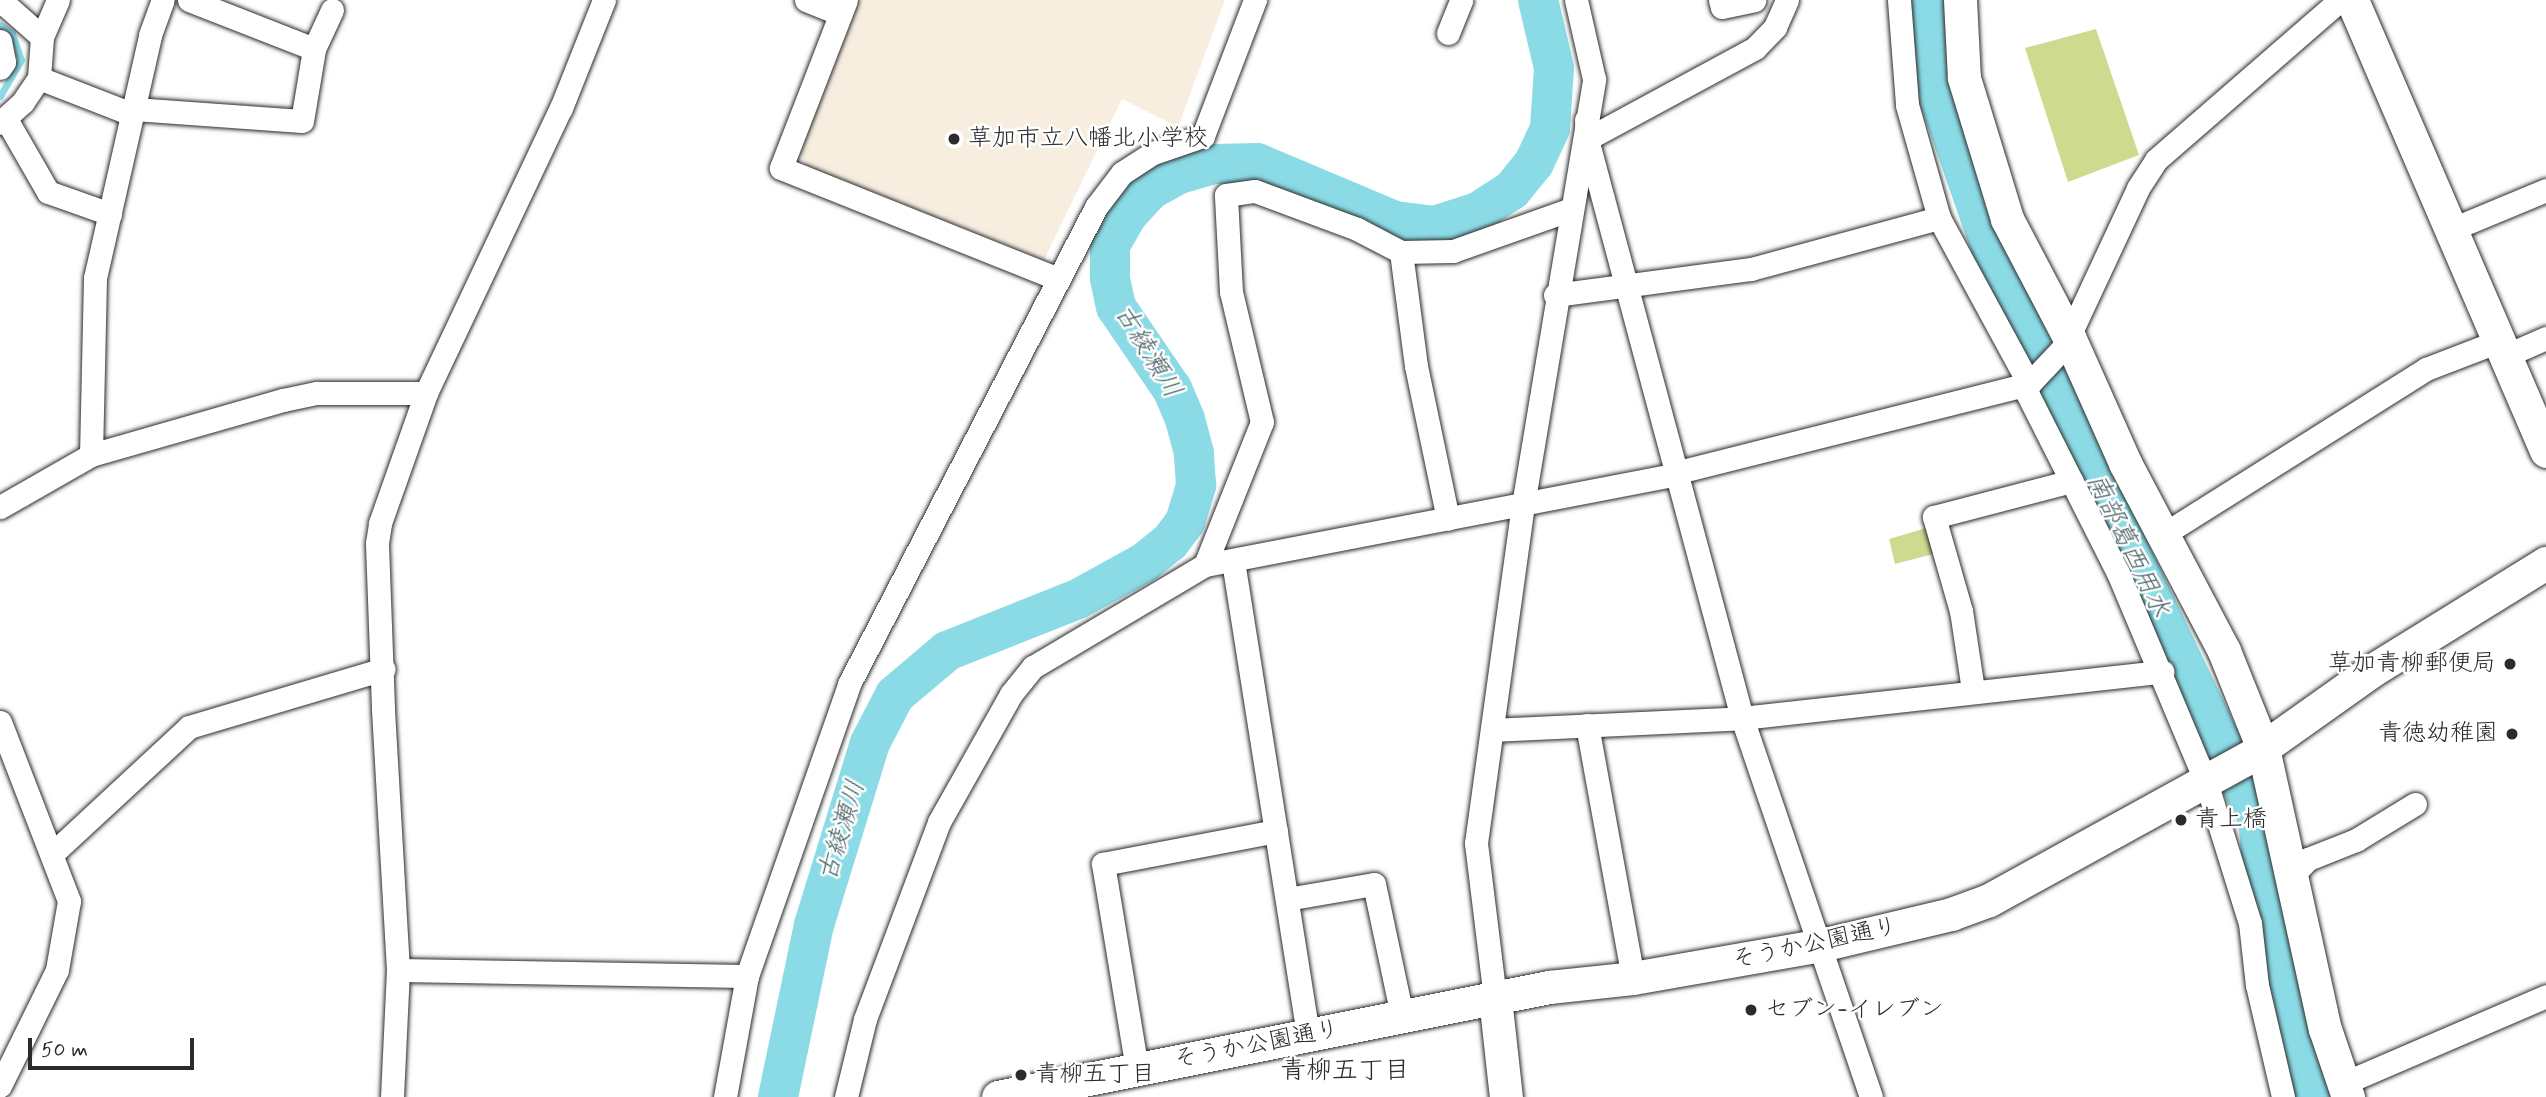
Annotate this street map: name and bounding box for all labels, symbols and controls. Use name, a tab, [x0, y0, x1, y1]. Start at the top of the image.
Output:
place label: 草加市立八幡北小学校	[968, 125, 1208, 153]
marker: 草加市立八幡北小学校	[946, 131, 962, 147]
water label: 古綾瀬川	[1107, 299, 1187, 405]
water label: 南部葛西用水	[2079, 469, 2175, 623]
place label: 草加青柳郵便局	[2328, 650, 2496, 678]
marker: 草加青柳郵便局	[2502, 656, 2518, 672]
place label: 青徳幼稚園	[2378, 720, 2498, 748]
marker: 青徳幼稚園	[2504, 726, 2520, 742]
water label: 古綾瀬川	[813, 777, 873, 885]
place label: 青上橋	[2195, 806, 2267, 834]
marker: 青上橋	[2173, 812, 2189, 828]
street label: そうか公園通り	[1730, 912, 1900, 976]
place label: セブン-イレブン	[1765, 996, 1944, 1024]
marker: セブン-イレブン	[1743, 1002, 1759, 1018]
street label: そうか公園通り	[1172, 1015, 1342, 1075]
scale bar	[32, 1024, 198, 1068]
text: 50 m	[41, 1036, 88, 1064]
district label: 青柳五丁目	[1280, 1056, 1410, 1088]
place label: 青柳五丁目	[1035, 1061, 1155, 1089]
marker: 青柳五丁目	[1013, 1067, 1029, 1083]

